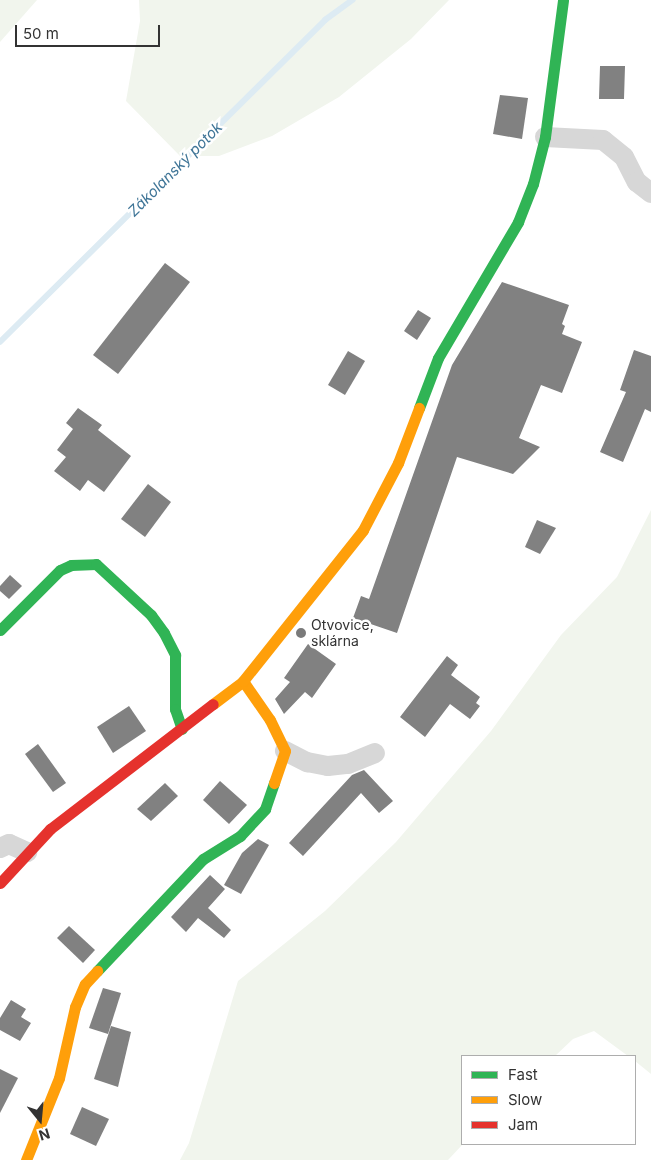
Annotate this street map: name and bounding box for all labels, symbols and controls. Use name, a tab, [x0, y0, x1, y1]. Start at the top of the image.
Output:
scale bar	[18, 15, 162, 47]
text: 50 m	[23, 24, 59, 43]
water label: Zákolanský potok	[124, 118, 226, 220]
place label: Otvovice, sklárna	[311, 617, 374, 650]
marker: Otvovice, sklárna	[295, 627, 307, 639]
legend	[461, 1055, 636, 1145]
text: Fast	[508, 1065, 538, 1084]
text: Slow	[508, 1090, 542, 1109]
north arrow	[15, 1095, 65, 1145]
text: Jam	[508, 1115, 538, 1134]
text: N	[37, 1125, 52, 1145]

